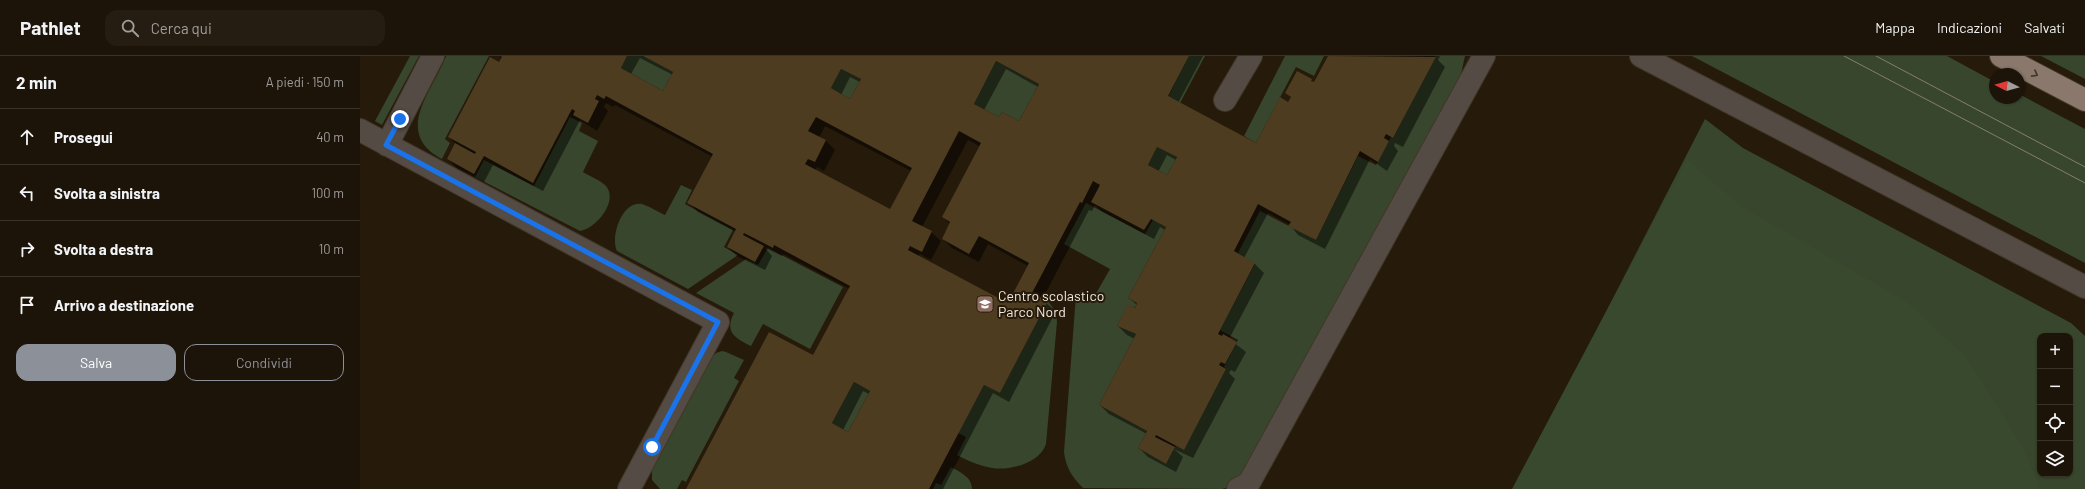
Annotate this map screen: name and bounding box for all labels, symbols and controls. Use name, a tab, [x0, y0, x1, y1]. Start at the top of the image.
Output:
search box	[105, 10, 385, 46]
text: Pathlet	[20, 16, 81, 39]
icon: search	[119, 17, 141, 39]
text: Cerca qui	[151, 19, 212, 37]
text: Mappa	[1875, 19, 1915, 36]
text: Indicazioni	[1937, 19, 2002, 36]
text: Salvati	[2024, 19, 2065, 36]
north arrow	[1989, 68, 2025, 104]
one-way arrow	[2031, 69, 2039, 77]
text: 2 min	[16, 72, 57, 92]
text: A piedi · 150 m	[266, 74, 344, 90]
route end	[391, 110, 409, 128]
icon: ahead	[16, 126, 38, 148]
text: Prosegui	[54, 128, 113, 146]
text: 40 m	[316, 129, 344, 145]
icon: left	[16, 182, 38, 204]
text: Svolta a sinistra	[54, 184, 160, 202]
text: 100 m	[311, 185, 344, 201]
icon: right	[16, 238, 38, 260]
text: Svolta a destra	[54, 240, 153, 258]
text: 10 m	[319, 241, 344, 257]
place label: Centro scolastico Parco Nord	[998, 287, 1104, 320]
icon: arrive	[16, 294, 38, 316]
school or university icon: Centro scolastico Parco Nord	[975, 294, 995, 314]
text: Arrivo a destinazione	[54, 296, 194, 314]
map controls	[2037, 333, 2073, 477]
button: +	[2037, 333, 2073, 369]
button: Salva	[16, 344, 176, 381]
button: Condividi	[184, 344, 344, 381]
button: −	[2037, 369, 2073, 405]
button: locate	[2037, 405, 2073, 441]
route start	[643, 438, 661, 456]
button: layers	[2037, 441, 2073, 477]

